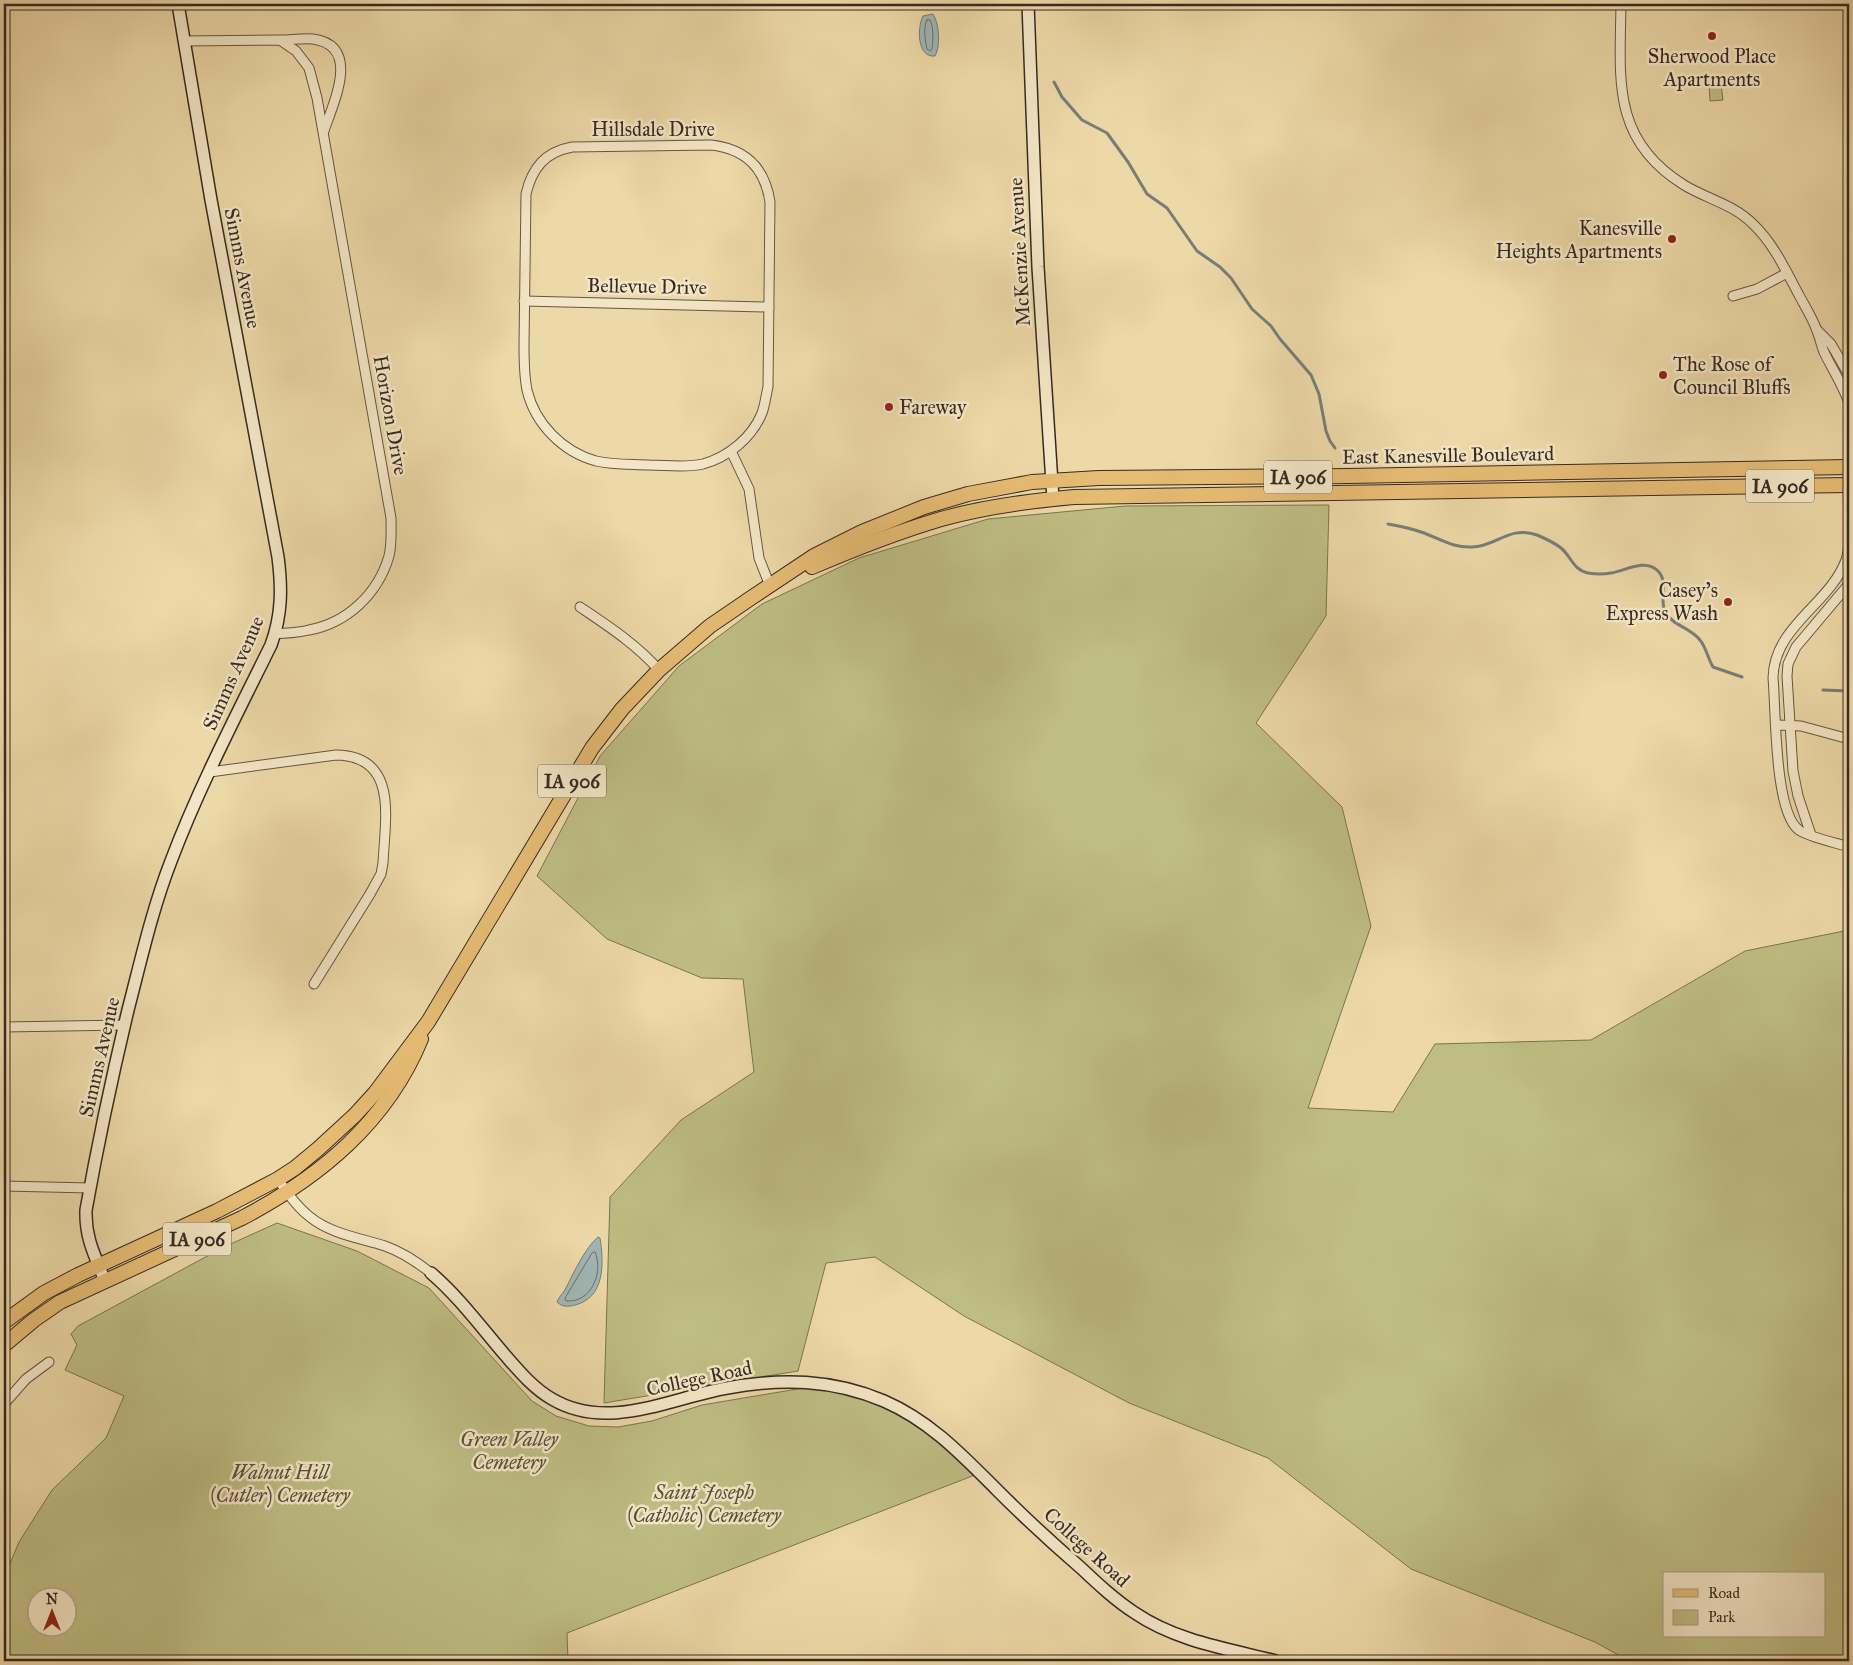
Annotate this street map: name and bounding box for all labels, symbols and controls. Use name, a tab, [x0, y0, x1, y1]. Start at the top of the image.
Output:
marker: Sherwood Place Apartments	[1706, 30, 1718, 42]
place label: Sherwood Place Apartments	[1648, 44, 1776, 91]
street label: Hillsdale Drive	[591, 117, 715, 141]
street label: McKenzie Avenue	[1003, 177, 1035, 327]
street label: Simms Avenue	[220, 206, 266, 330]
place label: Kanesville Heights Apartments	[1495, 216, 1662, 264]
marker: Kanesville Heights Apartments	[1666, 233, 1678, 245]
street label: Bellevue Drive	[587, 273, 707, 299]
place label: The Rose of Council Bluffs	[1673, 352, 1790, 399]
street label: Horizon Drive	[369, 353, 413, 477]
marker: The Rose of Council Bluffs	[1657, 369, 1669, 381]
place label: Fareway	[899, 395, 967, 419]
marker: Fareway	[883, 401, 895, 413]
street label: East Kanesville Boulevard	[1342, 441, 1554, 469]
road number: IA 906	[1264, 461, 1332, 494]
road number: IA 906	[1746, 470, 1814, 502]
place label: Casey's Express Wash	[1605, 578, 1718, 625]
marker: Casey's Express Wash	[1722, 596, 1734, 608]
street label: Simms Avenue	[197, 612, 269, 734]
road number: IA 906	[538, 764, 606, 798]
street label: Simms Avenue	[74, 995, 124, 1119]
road number: IA 906	[163, 1222, 231, 1256]
street label: College Road	[644, 1355, 754, 1402]
park label: Green Valley Cemetery	[460, 1427, 560, 1474]
park label: Walnut Hill (Cutler) Cemetery	[210, 1460, 352, 1508]
park label: Saint Joseph (Catholic) Cemetery	[627, 1480, 782, 1528]
street label: College Road	[1038, 1502, 1135, 1593]
legend	[1663, 1572, 1826, 1638]
text: Road	[1708, 1584, 1740, 1602]
north arrow	[28, 1588, 78, 1638]
text: N	[46, 1591, 58, 1608]
text: Park	[1708, 1608, 1735, 1626]

